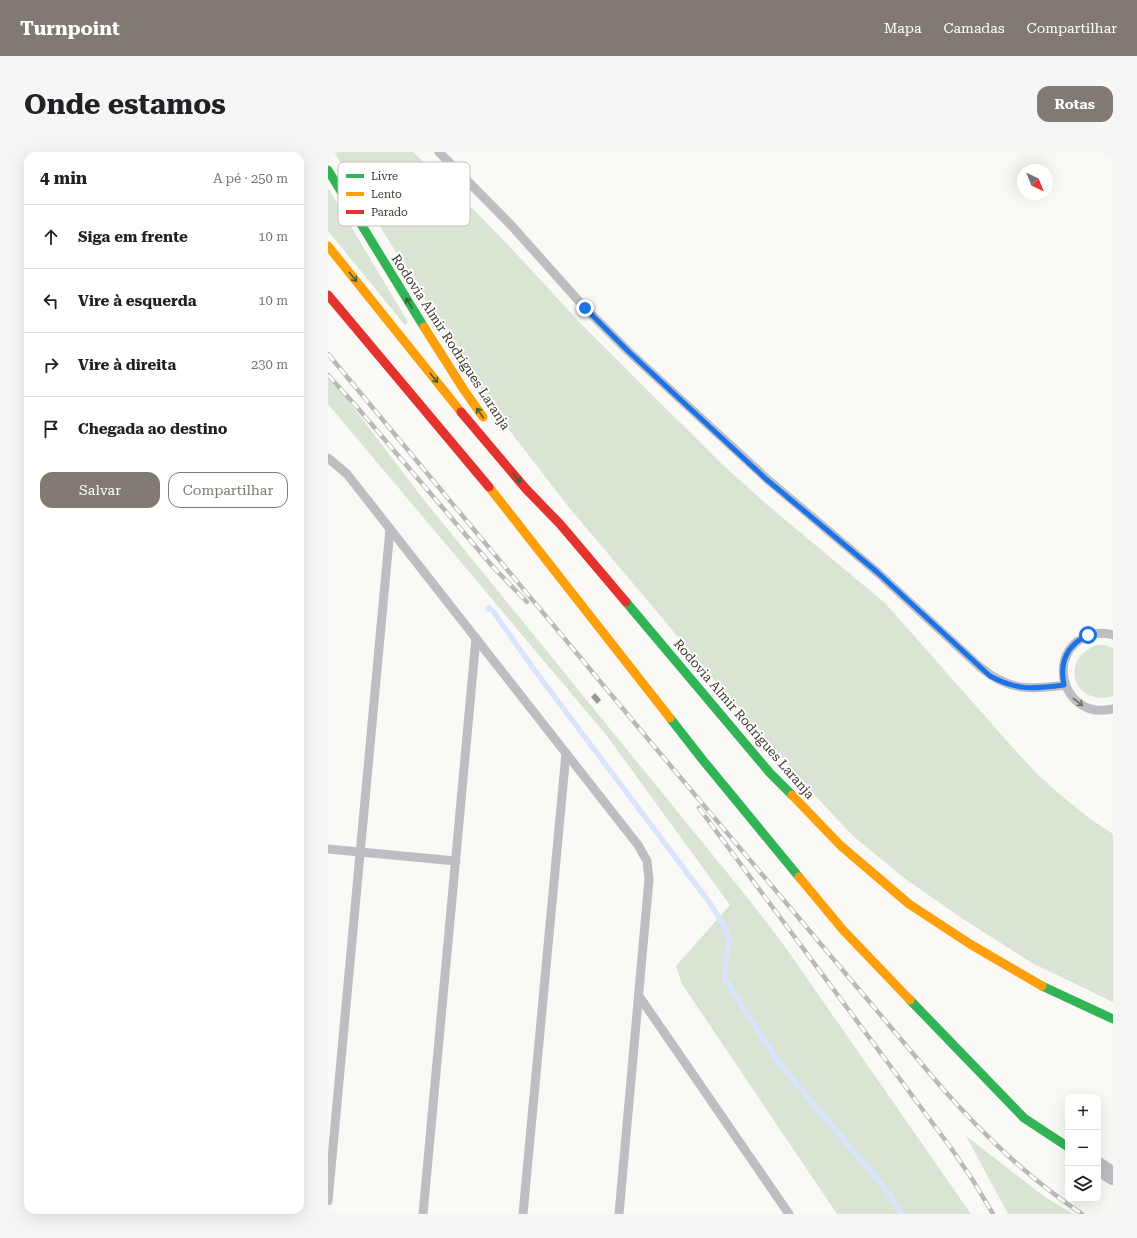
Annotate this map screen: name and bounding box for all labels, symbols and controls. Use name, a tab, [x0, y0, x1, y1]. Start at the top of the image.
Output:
text: Turnpoint	[20, 17, 120, 40]
text: Mapa	[884, 20, 921, 36]
text: Camadas	[943, 20, 1005, 36]
text: Compartilhar	[1027, 20, 1117, 36]
button: Rotas	[1037, 86, 1113, 122]
text: Onde estamos	[24, 88, 226, 121]
legend	[338, 162, 470, 226]
north arrow	[1017, 164, 1053, 200]
text: 4 min	[40, 168, 87, 188]
text: Livre	[371, 170, 398, 183]
text: A pé · 250 m	[213, 171, 288, 186]
text: Lento	[371, 188, 402, 201]
text: Parado	[371, 206, 408, 219]
icon: ahead	[40, 226, 62, 248]
text: Siga em frente	[78, 228, 188, 246]
text: 10 m	[258, 229, 288, 244]
street label: Rodovia Almir Rodrigues Laranja	[389, 251, 513, 433]
one-way arrow	[348, 271, 357, 282]
icon: left	[40, 290, 62, 312]
text: Vire à esquerda	[78, 292, 197, 310]
text: 10 m	[258, 293, 288, 308]
one-way arrow	[405, 298, 413, 309]
route end	[576, 299, 594, 317]
icon: right	[40, 354, 62, 376]
text: Vire à direita	[78, 356, 176, 374]
text: 230 m	[251, 357, 288, 372]
one-way arrow	[430, 372, 438, 383]
one-way arrow	[476, 407, 484, 418]
icon: arrive	[40, 418, 62, 440]
text: Chegada ao destino	[78, 420, 227, 438]
button: Salvar	[40, 472, 160, 508]
button: Compartilhar	[168, 472, 288, 508]
one-way arrow	[512, 473, 521, 484]
route start	[1079, 626, 1097, 644]
street label: Rodovia Almir Rodrigues Laranja	[671, 636, 817, 802]
one-way arrow	[1073, 698, 1084, 706]
map controls	[1065, 1094, 1101, 1202]
button: +	[1065, 1094, 1101, 1130]
button: −	[1065, 1130, 1101, 1166]
button: layers	[1065, 1166, 1101, 1202]

